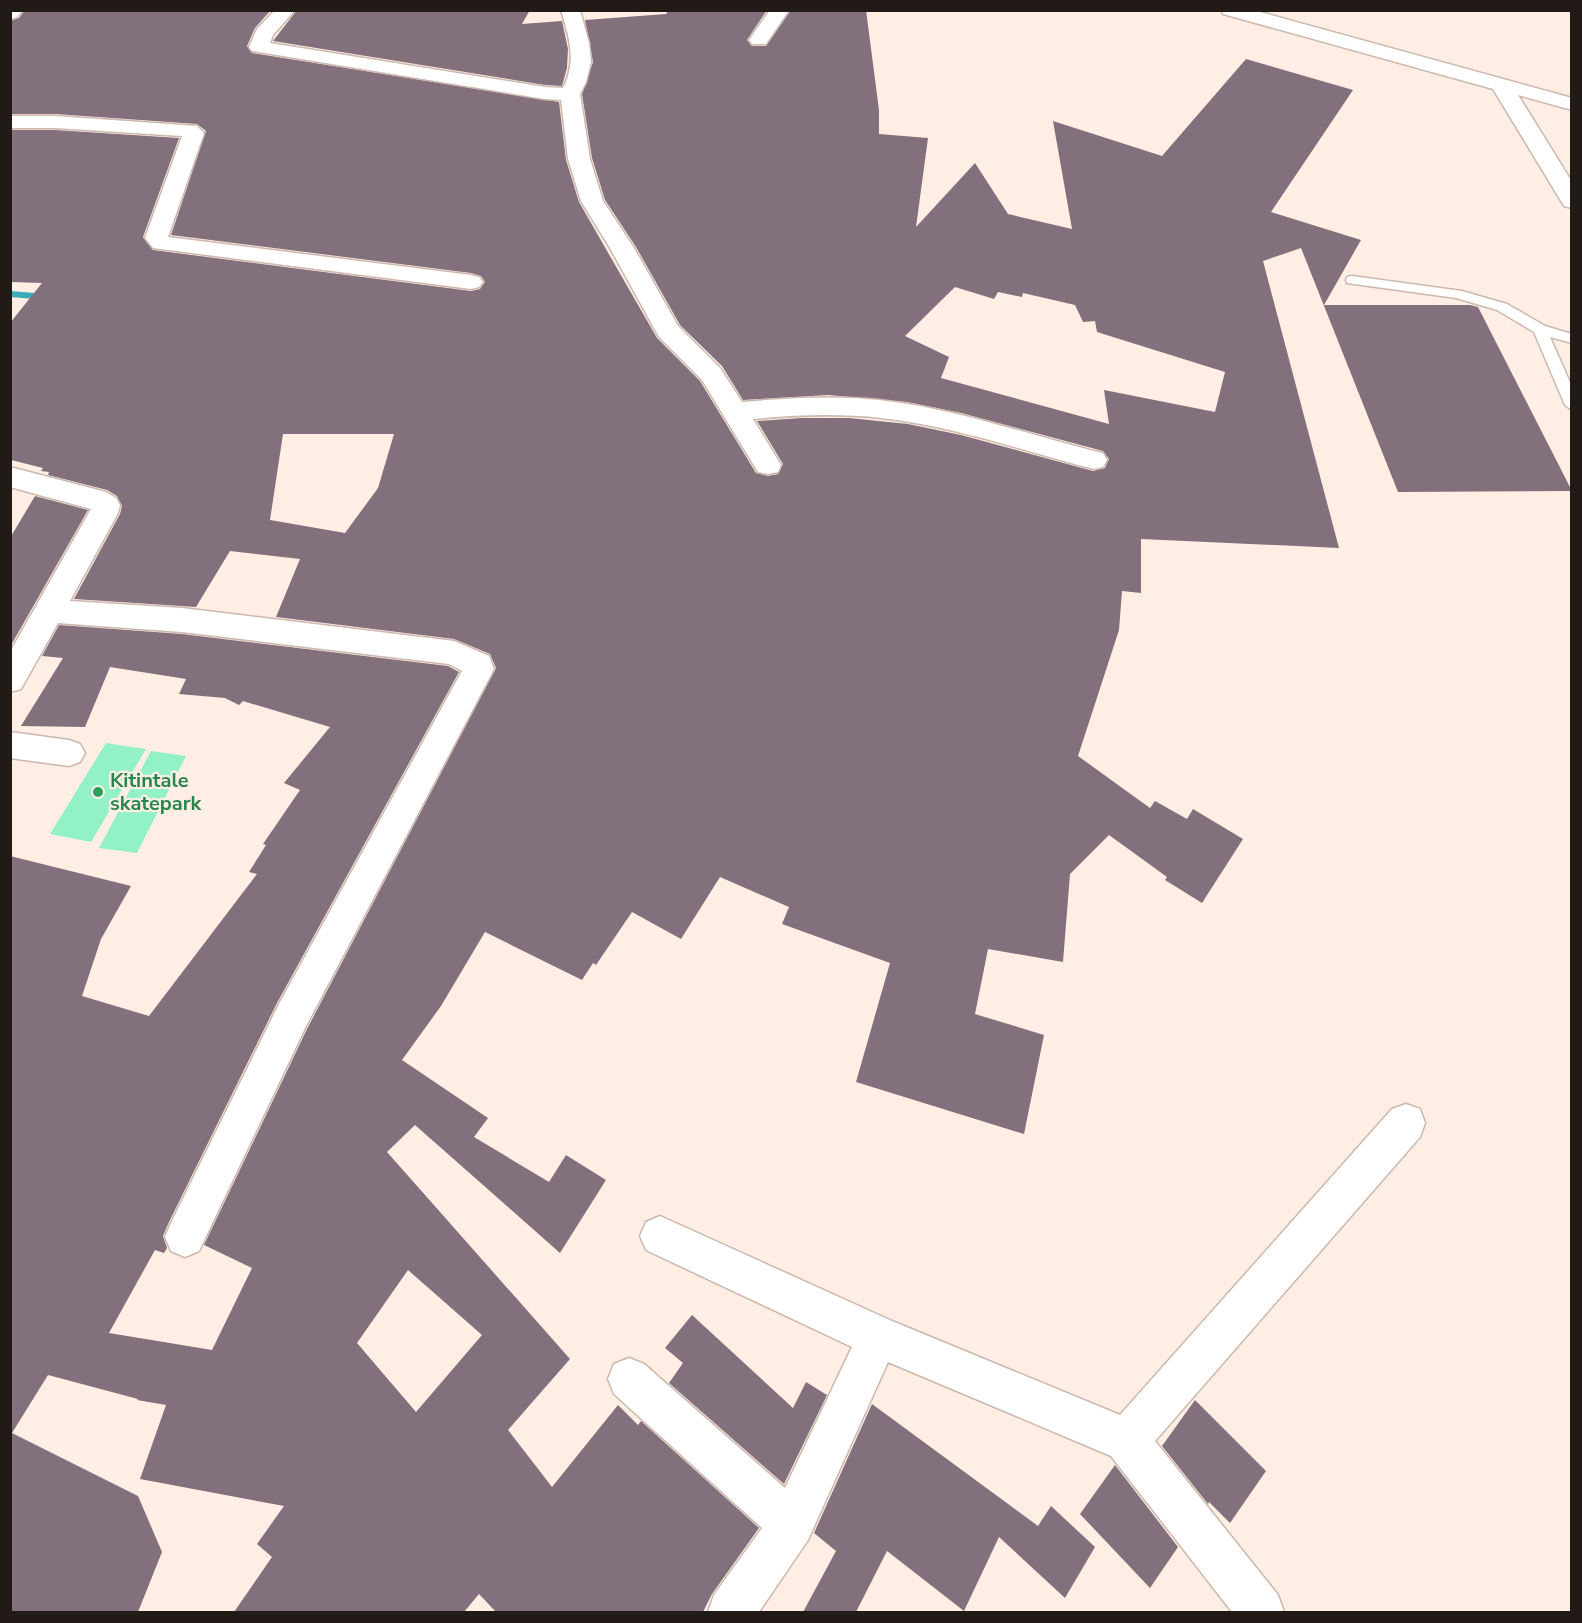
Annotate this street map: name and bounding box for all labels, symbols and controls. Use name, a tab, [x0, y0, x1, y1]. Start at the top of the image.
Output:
place label: Kitintale skatepark	[110, 767, 203, 817]
marker: Kitintale skatepark	[91, 785, 105, 799]

